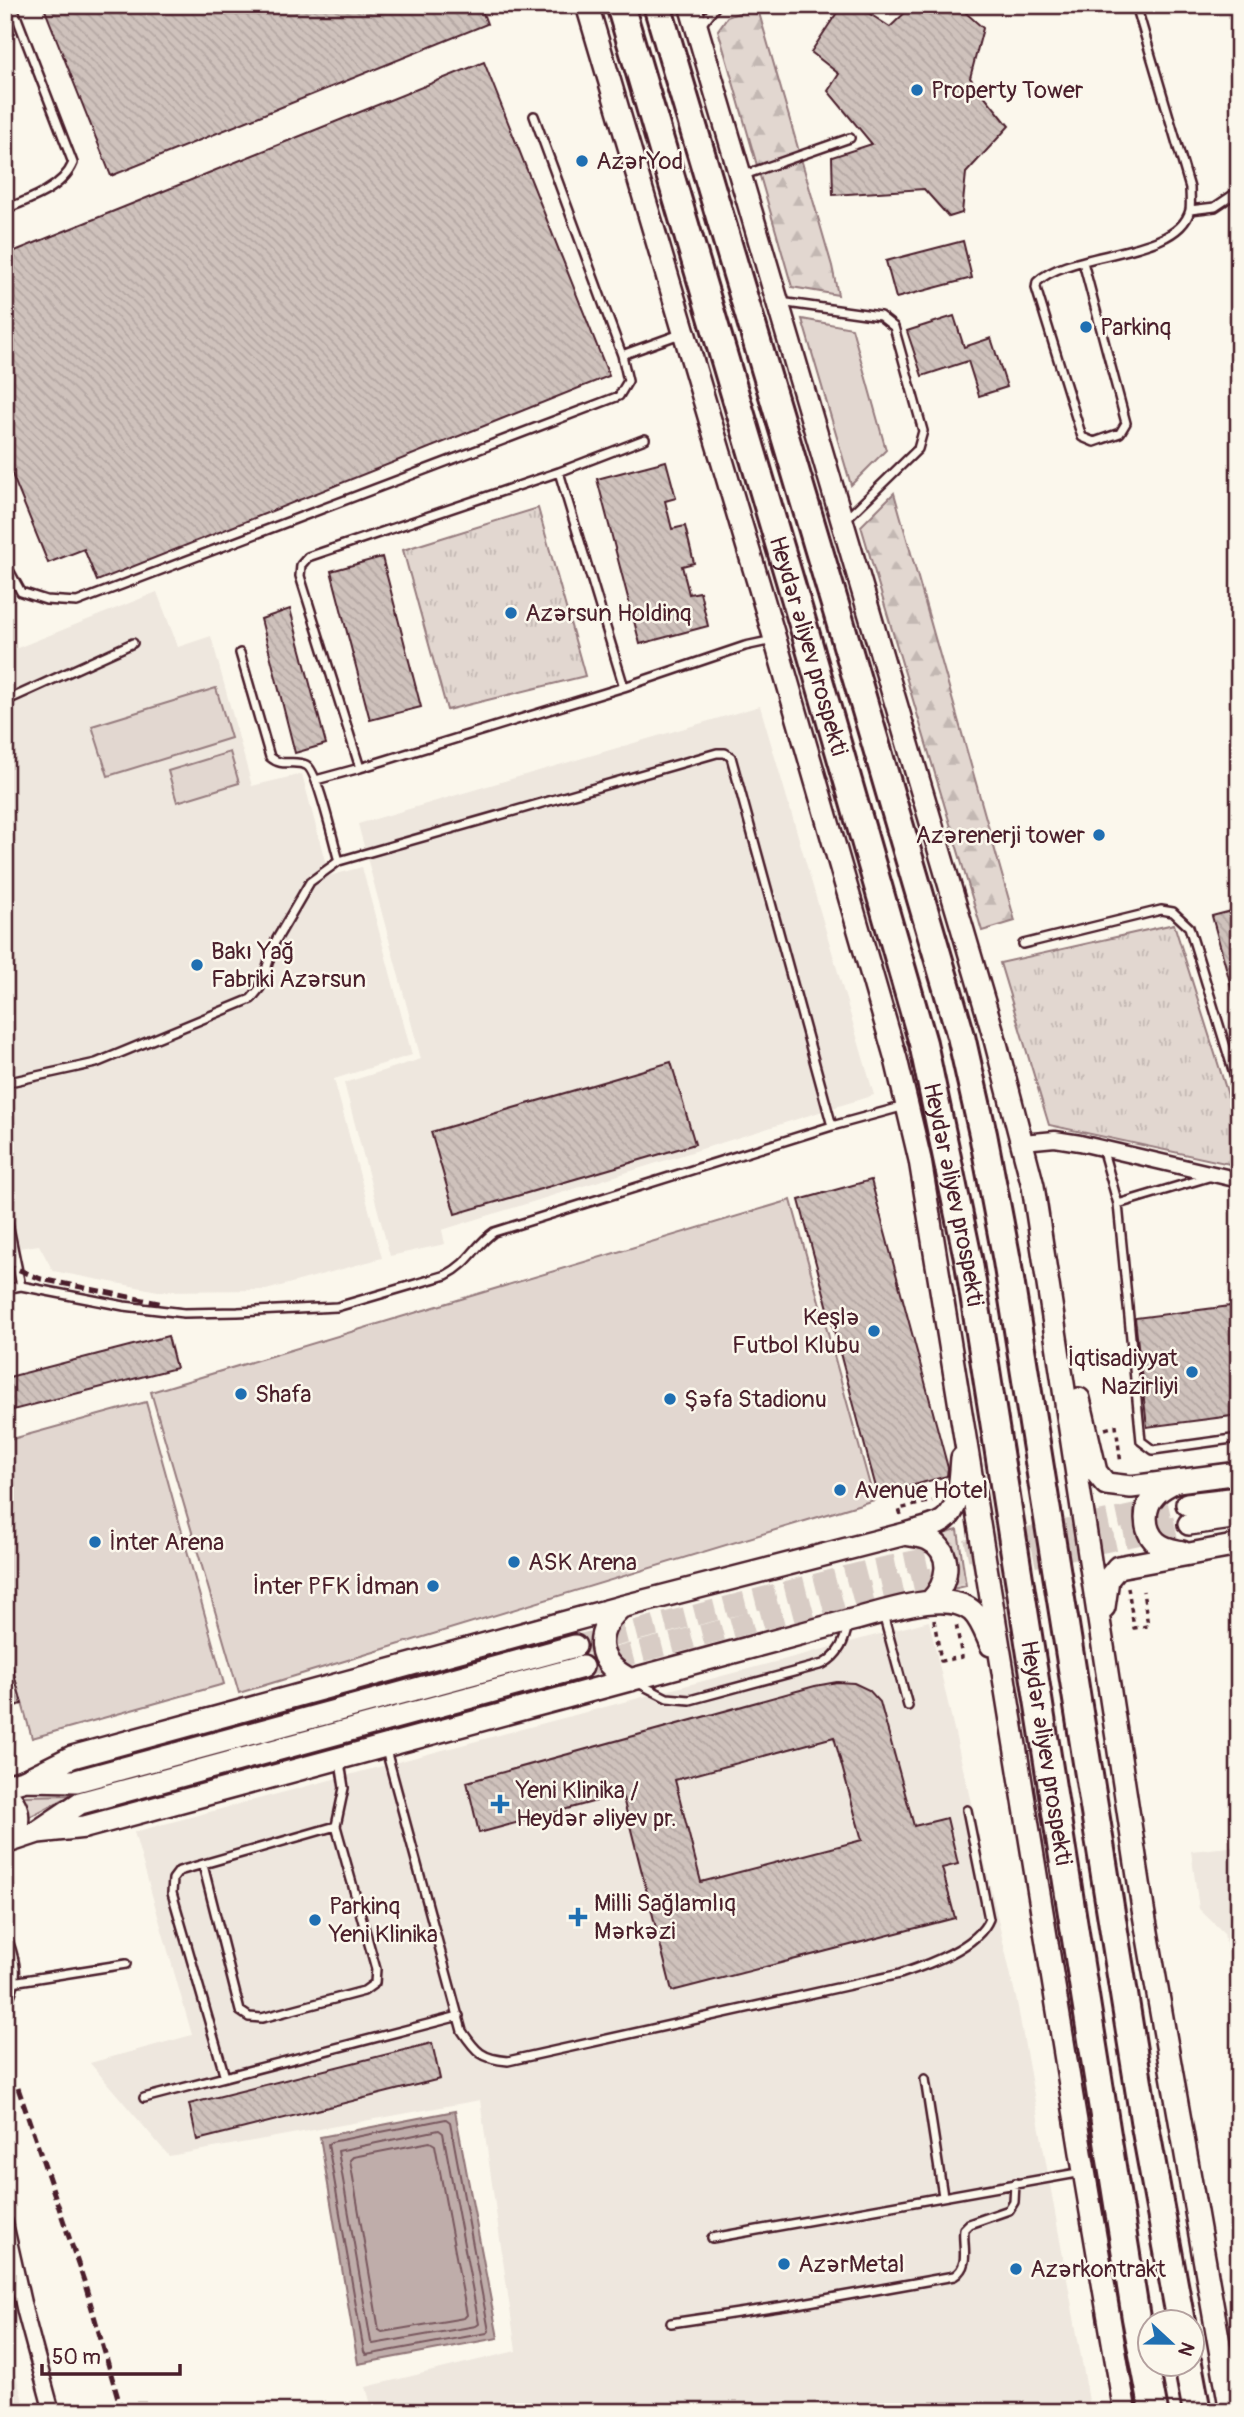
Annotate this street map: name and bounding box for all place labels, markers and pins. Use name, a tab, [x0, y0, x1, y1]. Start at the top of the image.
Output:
place label: Property Tower	[931, 76, 1084, 105]
marker: Property Tower	[909, 82, 925, 98]
place label: AzərYod	[596, 147, 683, 176]
marker: AzərYod	[574, 153, 590, 169]
place label: Parkinq	[1100, 313, 1171, 342]
marker: Parkinq	[1078, 319, 1094, 335]
place label: Azərsun Holdinq	[525, 599, 691, 628]
marker: Azərsun Holdinq	[503, 605, 519, 621]
place label: Azərenerji tower	[915, 821, 1085, 850]
marker: Azərenerji tower	[1091, 827, 1107, 843]
place label: Bakı Yağ Fabriki Azərsun	[211, 937, 366, 994]
marker: Bakı Yağ Fabriki Azərsun	[189, 957, 205, 973]
place label: Keşlə Futbol Klubu	[732, 1303, 860, 1360]
marker: Keşlə Futbol Klubu	[866, 1323, 882, 1339]
place label: İqtisadiyyat Nazirliyi	[1068, 1344, 1178, 1401]
marker: İqtisadiyyat Nazirliyi	[1184, 1364, 1200, 1380]
place label: Shafa	[255, 1380, 311, 1409]
place label: Şəfa Stadionu	[684, 1385, 827, 1414]
marker: Shafa	[233, 1386, 249, 1402]
marker: Şəfa Stadionu	[662, 1391, 678, 1407]
place label: Avenue Hotel	[854, 1476, 988, 1505]
marker: Avenue Hotel	[832, 1482, 848, 1498]
place label: İnter Arena	[109, 1528, 224, 1557]
marker: İnter Arena	[87, 1534, 103, 1550]
place label: ASK Arena	[528, 1548, 637, 1577]
marker: ASK Arena	[506, 1554, 522, 1570]
place label: İnter PFK İdman	[252, 1572, 419, 1601]
marker: İnter PFK İdman	[425, 1578, 441, 1594]
place label: Yeni Klinika / Heydər Əliyev pr.	[515, 1776, 677, 1833]
marker: Yeni Klinika / Heydər Əliyev pr.	[490, 1794, 510, 1814]
place label: Milli Sağlamlıq Mərkəzi	[594, 1889, 736, 1946]
place label: Parkinq Yeni Klinika	[328, 1892, 438, 1949]
marker: Milli Sağlamlıq Mərkəzi	[568, 1907, 588, 1927]
marker: Parkinq Yeni Klinika	[307, 1912, 323, 1928]
place label: AzərMetal	[798, 2250, 904, 2279]
place label: Azərkontrakt	[1030, 2255, 1166, 2284]
marker: AzərMetal	[776, 2256, 792, 2272]
marker: Azərkontrakt	[1008, 2261, 1024, 2277]

